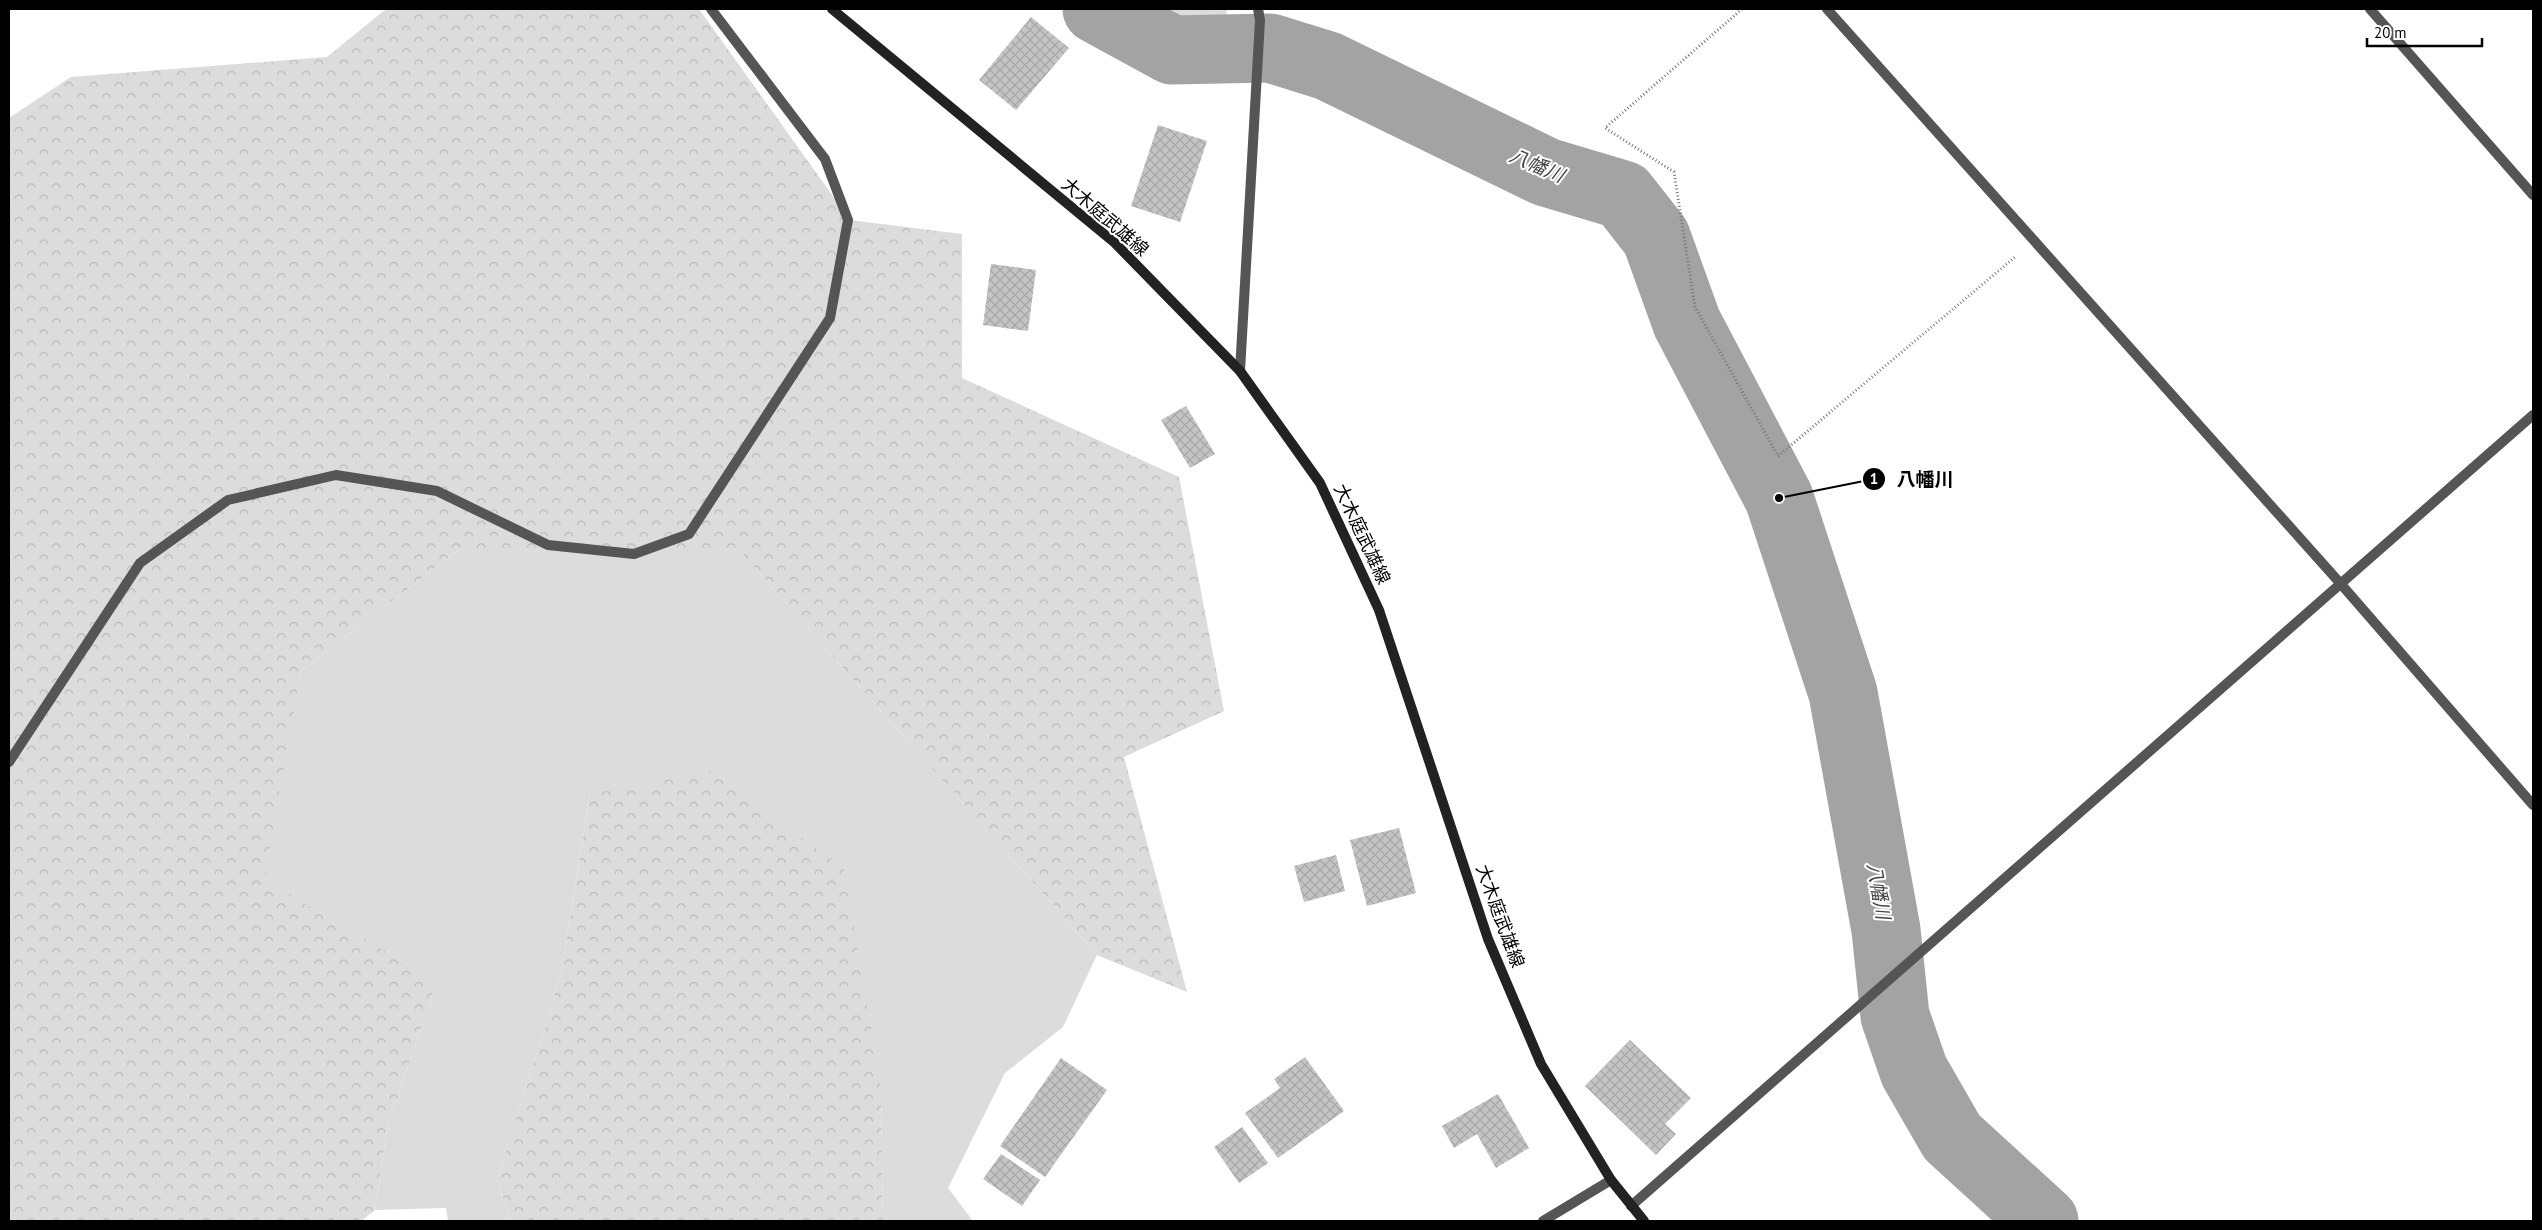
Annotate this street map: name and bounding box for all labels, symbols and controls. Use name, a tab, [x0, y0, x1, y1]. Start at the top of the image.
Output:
scale bar	[2367, 15, 2482, 47]
text: 20 m	[2374, 23, 2407, 42]
water label: 八幡川	[1506, 143, 1570, 188]
street label: 大木庭武雄線	[1057, 173, 1154, 261]
callout: 八幡川	[1862, 462, 1964, 496]
text: 八幡川	[1896, 467, 1954, 491]
text: 1	[1870, 469, 1878, 488]
street label: 大木庭武雄線	[1329, 480, 1396, 588]
street label: 大木庭武雄線	[1471, 861, 1530, 971]
water label: 八幡川	[1862, 861, 1896, 923]

